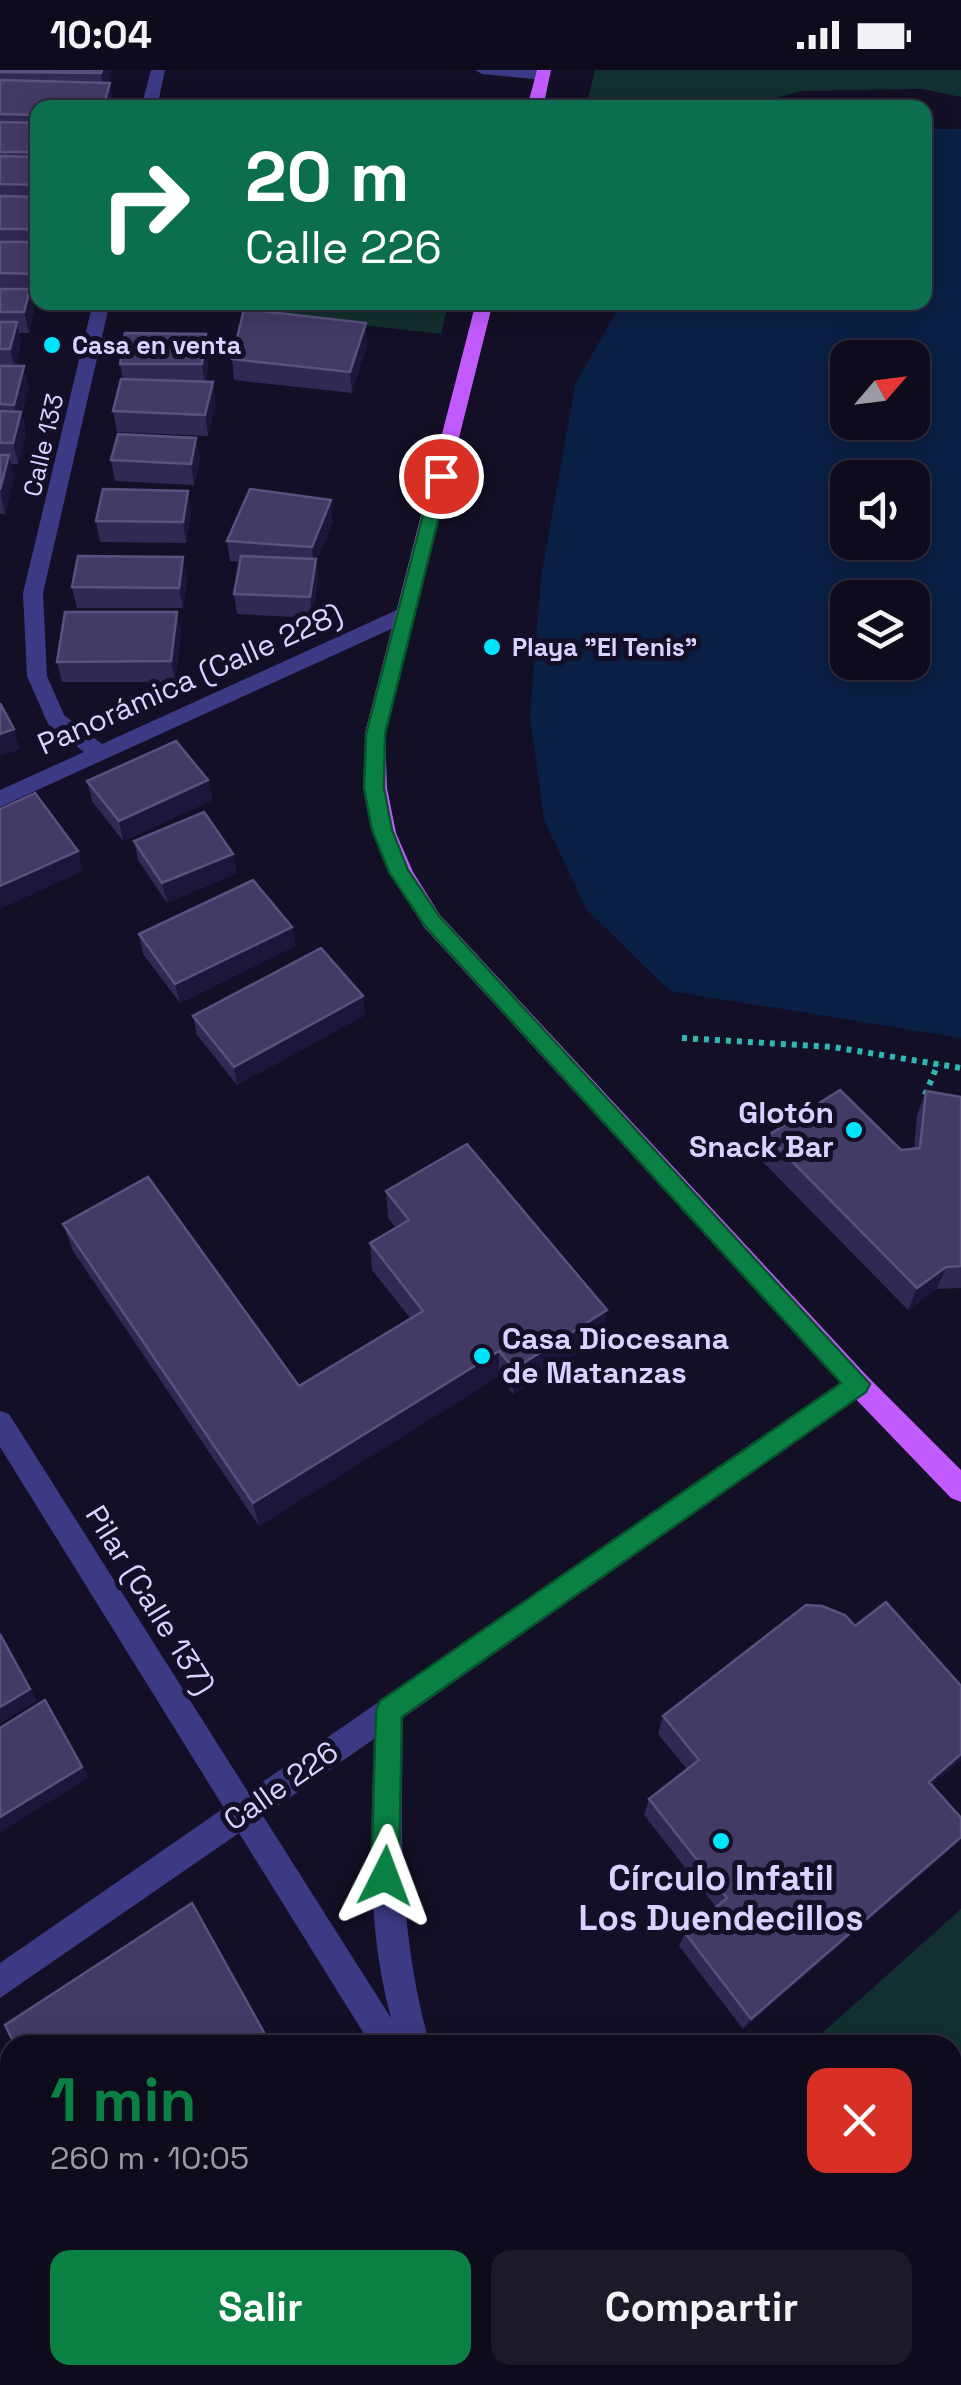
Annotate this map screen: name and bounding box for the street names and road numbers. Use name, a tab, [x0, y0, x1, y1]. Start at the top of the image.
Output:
street label: Calle 133	[16, 390, 70, 500]
street label: Panorámica (Calle 228)	[31, 594, 348, 763]
street label: Pilar (Calle 137)	[77, 1498, 224, 1701]
street label: Calle 226	[216, 1732, 346, 1839]

